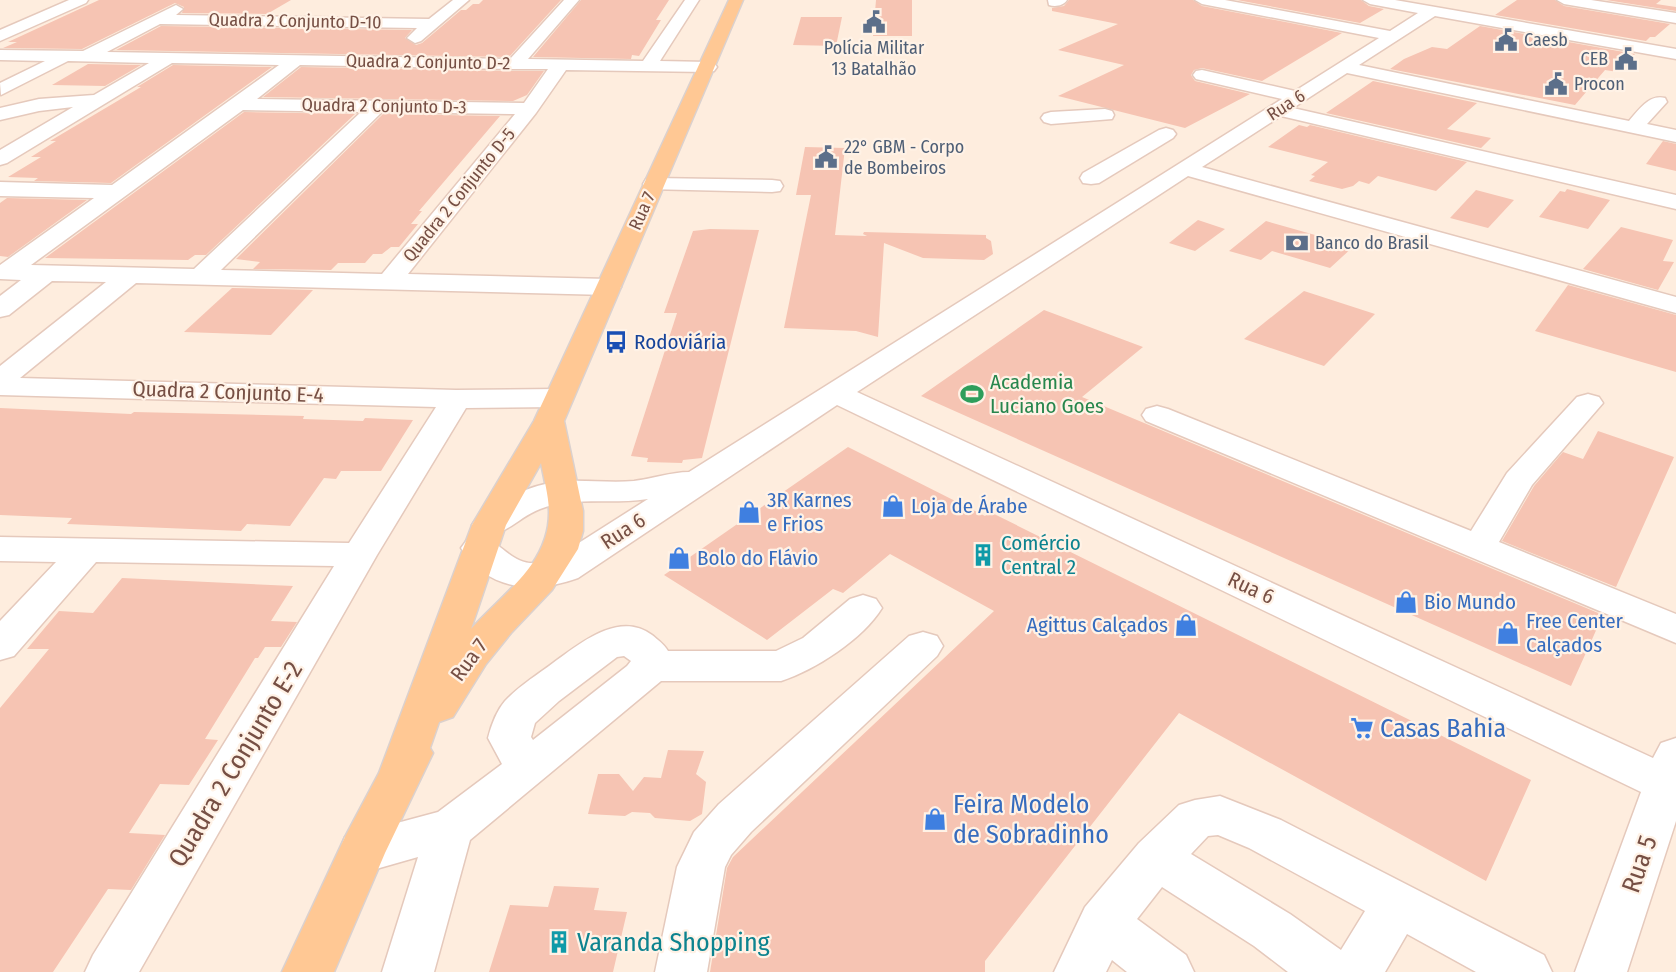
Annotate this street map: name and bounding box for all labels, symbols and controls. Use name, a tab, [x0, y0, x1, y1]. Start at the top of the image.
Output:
street label: Quadra 2 Conjunto D-10	[208, 8, 382, 34]
public building icon: Polícia Militar 13 Batalhão	[861, 9, 887, 35]
public building icon: Caesb	[1493, 27, 1519, 53]
place label: Caesb	[1524, 29, 1568, 51]
place label: Polícia Militar 13 Batalhão	[824, 37, 925, 80]
public building icon: CEB	[1613, 46, 1639, 72]
place label: CEB	[1581, 48, 1608, 70]
street label: Quadra 2 Conjunto D-2	[346, 50, 511, 74]
public building icon: Procon	[1543, 71, 1569, 97]
place label: Procon	[1574, 73, 1625, 95]
street label: Rua 6	[1263, 85, 1309, 125]
street label: Quadra 2 Conjunto D-3	[301, 94, 467, 118]
street label: Quadra 2 Conjunto D-5	[398, 124, 520, 266]
place label: 22° GBM - Corpo de Bombeiros	[844, 136, 964, 179]
public building icon: 22° GBM - Corpo de Bombeiros	[813, 144, 839, 170]
street label: Rua 7	[624, 188, 660, 234]
bank icon: Banco do Brasil	[1284, 230, 1310, 256]
place label: Banco do Brasil	[1315, 232, 1429, 254]
bus stop icon: Rodoviária	[603, 329, 629, 355]
place label: Rodoviária	[634, 329, 726, 355]
place label: Academia Luciano Goes	[990, 369, 1104, 419]
street label: Quadra 2 Conjunto E-4	[132, 376, 324, 408]
sports icon: Academia Luciano Goes	[959, 381, 985, 407]
place label: 3R Karnes e Frios	[767, 487, 852, 537]
shop icon: Loja de Árabe	[880, 493, 906, 519]
place label: Loja de Árabe	[911, 493, 1028, 519]
shop icon: 3R Karnes e Frios	[736, 499, 762, 525]
street label: Rua 6	[596, 507, 650, 555]
place label: Comércio Central 2	[1001, 530, 1081, 580]
building icon: Comércio Central 2	[970, 542, 996, 568]
shop icon: Bolo do Flávio	[666, 545, 692, 571]
place label: Bolo do Flávio	[697, 545, 818, 571]
street label: Rua 6	[1224, 566, 1278, 610]
shop icon: Bio Mundo	[1393, 589, 1419, 615]
place label: Bio Mundo	[1424, 589, 1516, 615]
place label: Free Center Calçados	[1526, 608, 1624, 658]
place label: Agittus Calçados	[1027, 612, 1168, 638]
shop icon: Agittus Calçados	[1173, 612, 1199, 638]
shop icon: Free Center Calçados	[1495, 620, 1521, 646]
street label: Rua 7	[445, 634, 493, 686]
street label: Quadra 2 Conjunto E-2	[162, 656, 309, 873]
place label: Casas Bahia	[1380, 713, 1506, 744]
supermarket icon: Casas Bahia	[1349, 715, 1375, 741]
place label: Feira Modelo de Sobradinho	[953, 789, 1109, 850]
shop icon: Feira Modelo de Sobradinho	[922, 806, 948, 832]
street label: Rua 5	[1615, 831, 1664, 897]
place label: Varanda Shopping	[577, 927, 771, 958]
building icon: Varanda Shopping	[546, 929, 572, 955]

